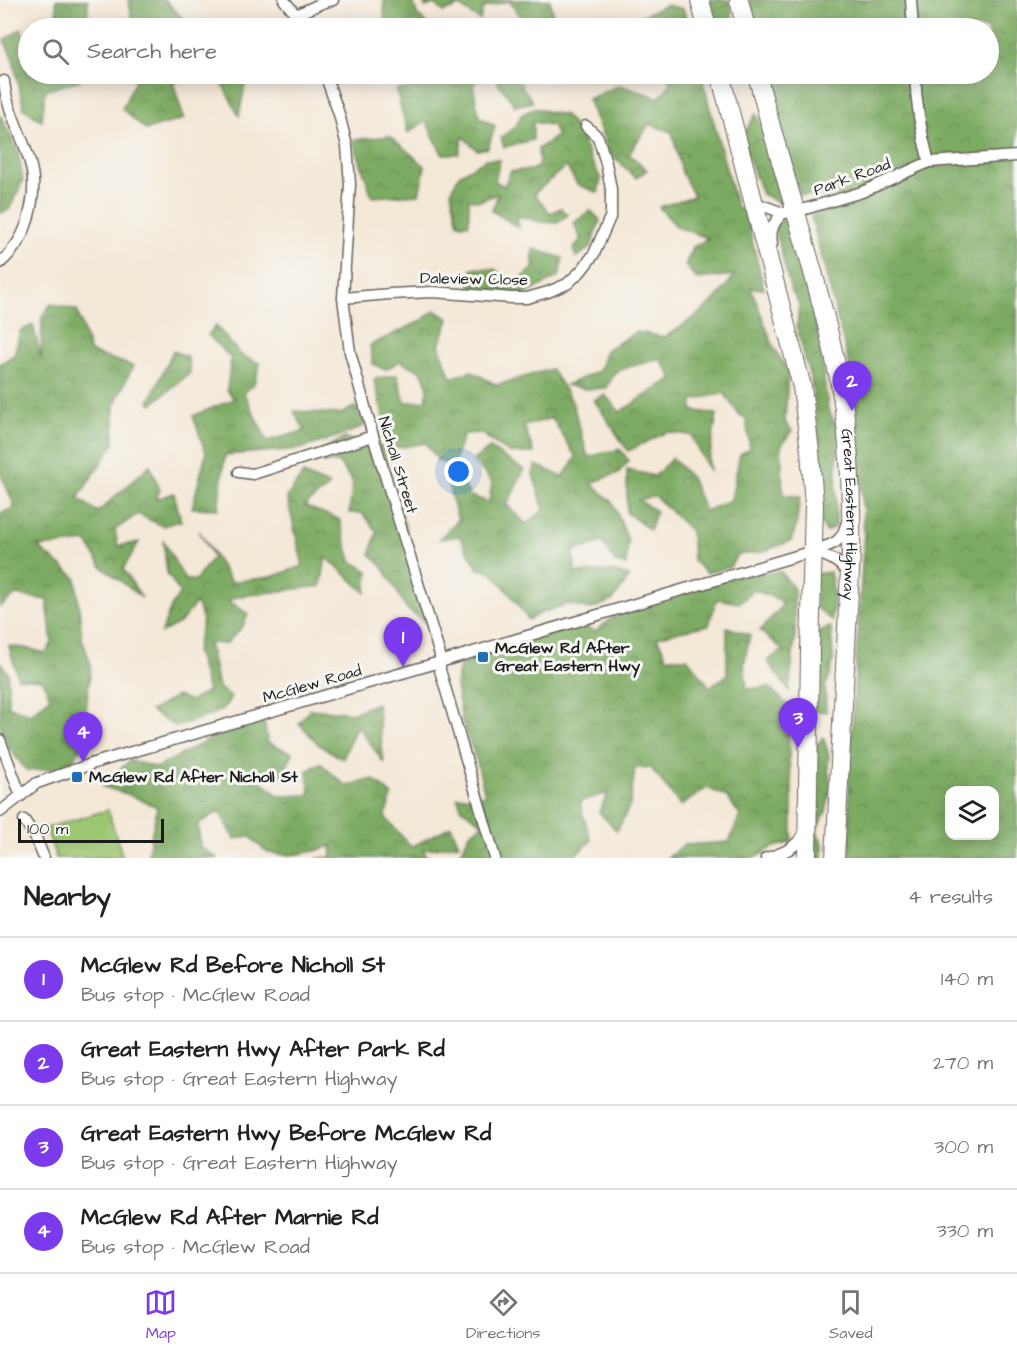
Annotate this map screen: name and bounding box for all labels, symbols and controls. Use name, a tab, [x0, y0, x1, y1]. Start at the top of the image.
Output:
search box	[18, 18, 999, 84]
icon: search	[39, 35, 72, 68]
text: Search here	[87, 36, 217, 67]
street label: Park Road	[811, 153, 893, 201]
street label: Daleview Close	[420, 267, 528, 291]
pin: 2	[832, 362, 872, 411]
street label: Nicholl Street	[373, 414, 423, 517]
street label: Great Eastern Highway	[836, 428, 862, 601]
your location	[444, 457, 473, 486]
pin: 1	[384, 618, 422, 667]
place label: McGlew Rd After Great Eastern Hwy	[495, 637, 640, 678]
marker: McGlew Rd After Great Eastern Hwy	[476, 650, 490, 664]
street label: McGlew Road	[260, 659, 364, 709]
pin: 3	[778, 698, 818, 748]
pin: 4	[64, 712, 103, 762]
place label: McGlew Rd After Nicholl St	[89, 766, 298, 788]
marker: McGlew Rd After Nicholl St	[70, 770, 84, 784]
map controls	[945, 786, 999, 840]
button: layers	[945, 786, 999, 840]
scale bar	[18, 816, 164, 844]
text: 100 m	[27, 818, 68, 840]
text: Nearby	[24, 879, 111, 915]
text: 4 results	[908, 883, 993, 911]
text: McGlew Rd Before Nicholl St	[81, 950, 385, 981]
text: 1	[42, 965, 45, 993]
text: 140 m	[941, 965, 993, 993]
text: Bus stop · McGlew Road	[81, 981, 310, 1009]
text: Great Eastern Hwy After Park Rd	[81, 1034, 445, 1065]
text: 2	[38, 1049, 49, 1077]
text: 270 m	[933, 1049, 993, 1077]
text: Bus stop · Great Eastern Highway	[81, 1065, 397, 1093]
text: Great Eastern Hwy Before McGlew Rd	[81, 1118, 491, 1149]
text: 3	[38, 1133, 49, 1161]
text: 300 m	[934, 1133, 993, 1161]
text: Bus stop · Great Eastern Highway	[81, 1149, 397, 1177]
text: McGlew Rd After Marnie Rd	[81, 1202, 379, 1233]
text: 4	[37, 1217, 50, 1245]
text: 330 m	[936, 1217, 993, 1245]
text: Bus stop · McGlew Road	[81, 1233, 310, 1261]
tab: Map	[144, 1286, 177, 1344]
tab: Directions	[466, 1286, 540, 1344]
tab: Saved	[829, 1286, 873, 1344]

